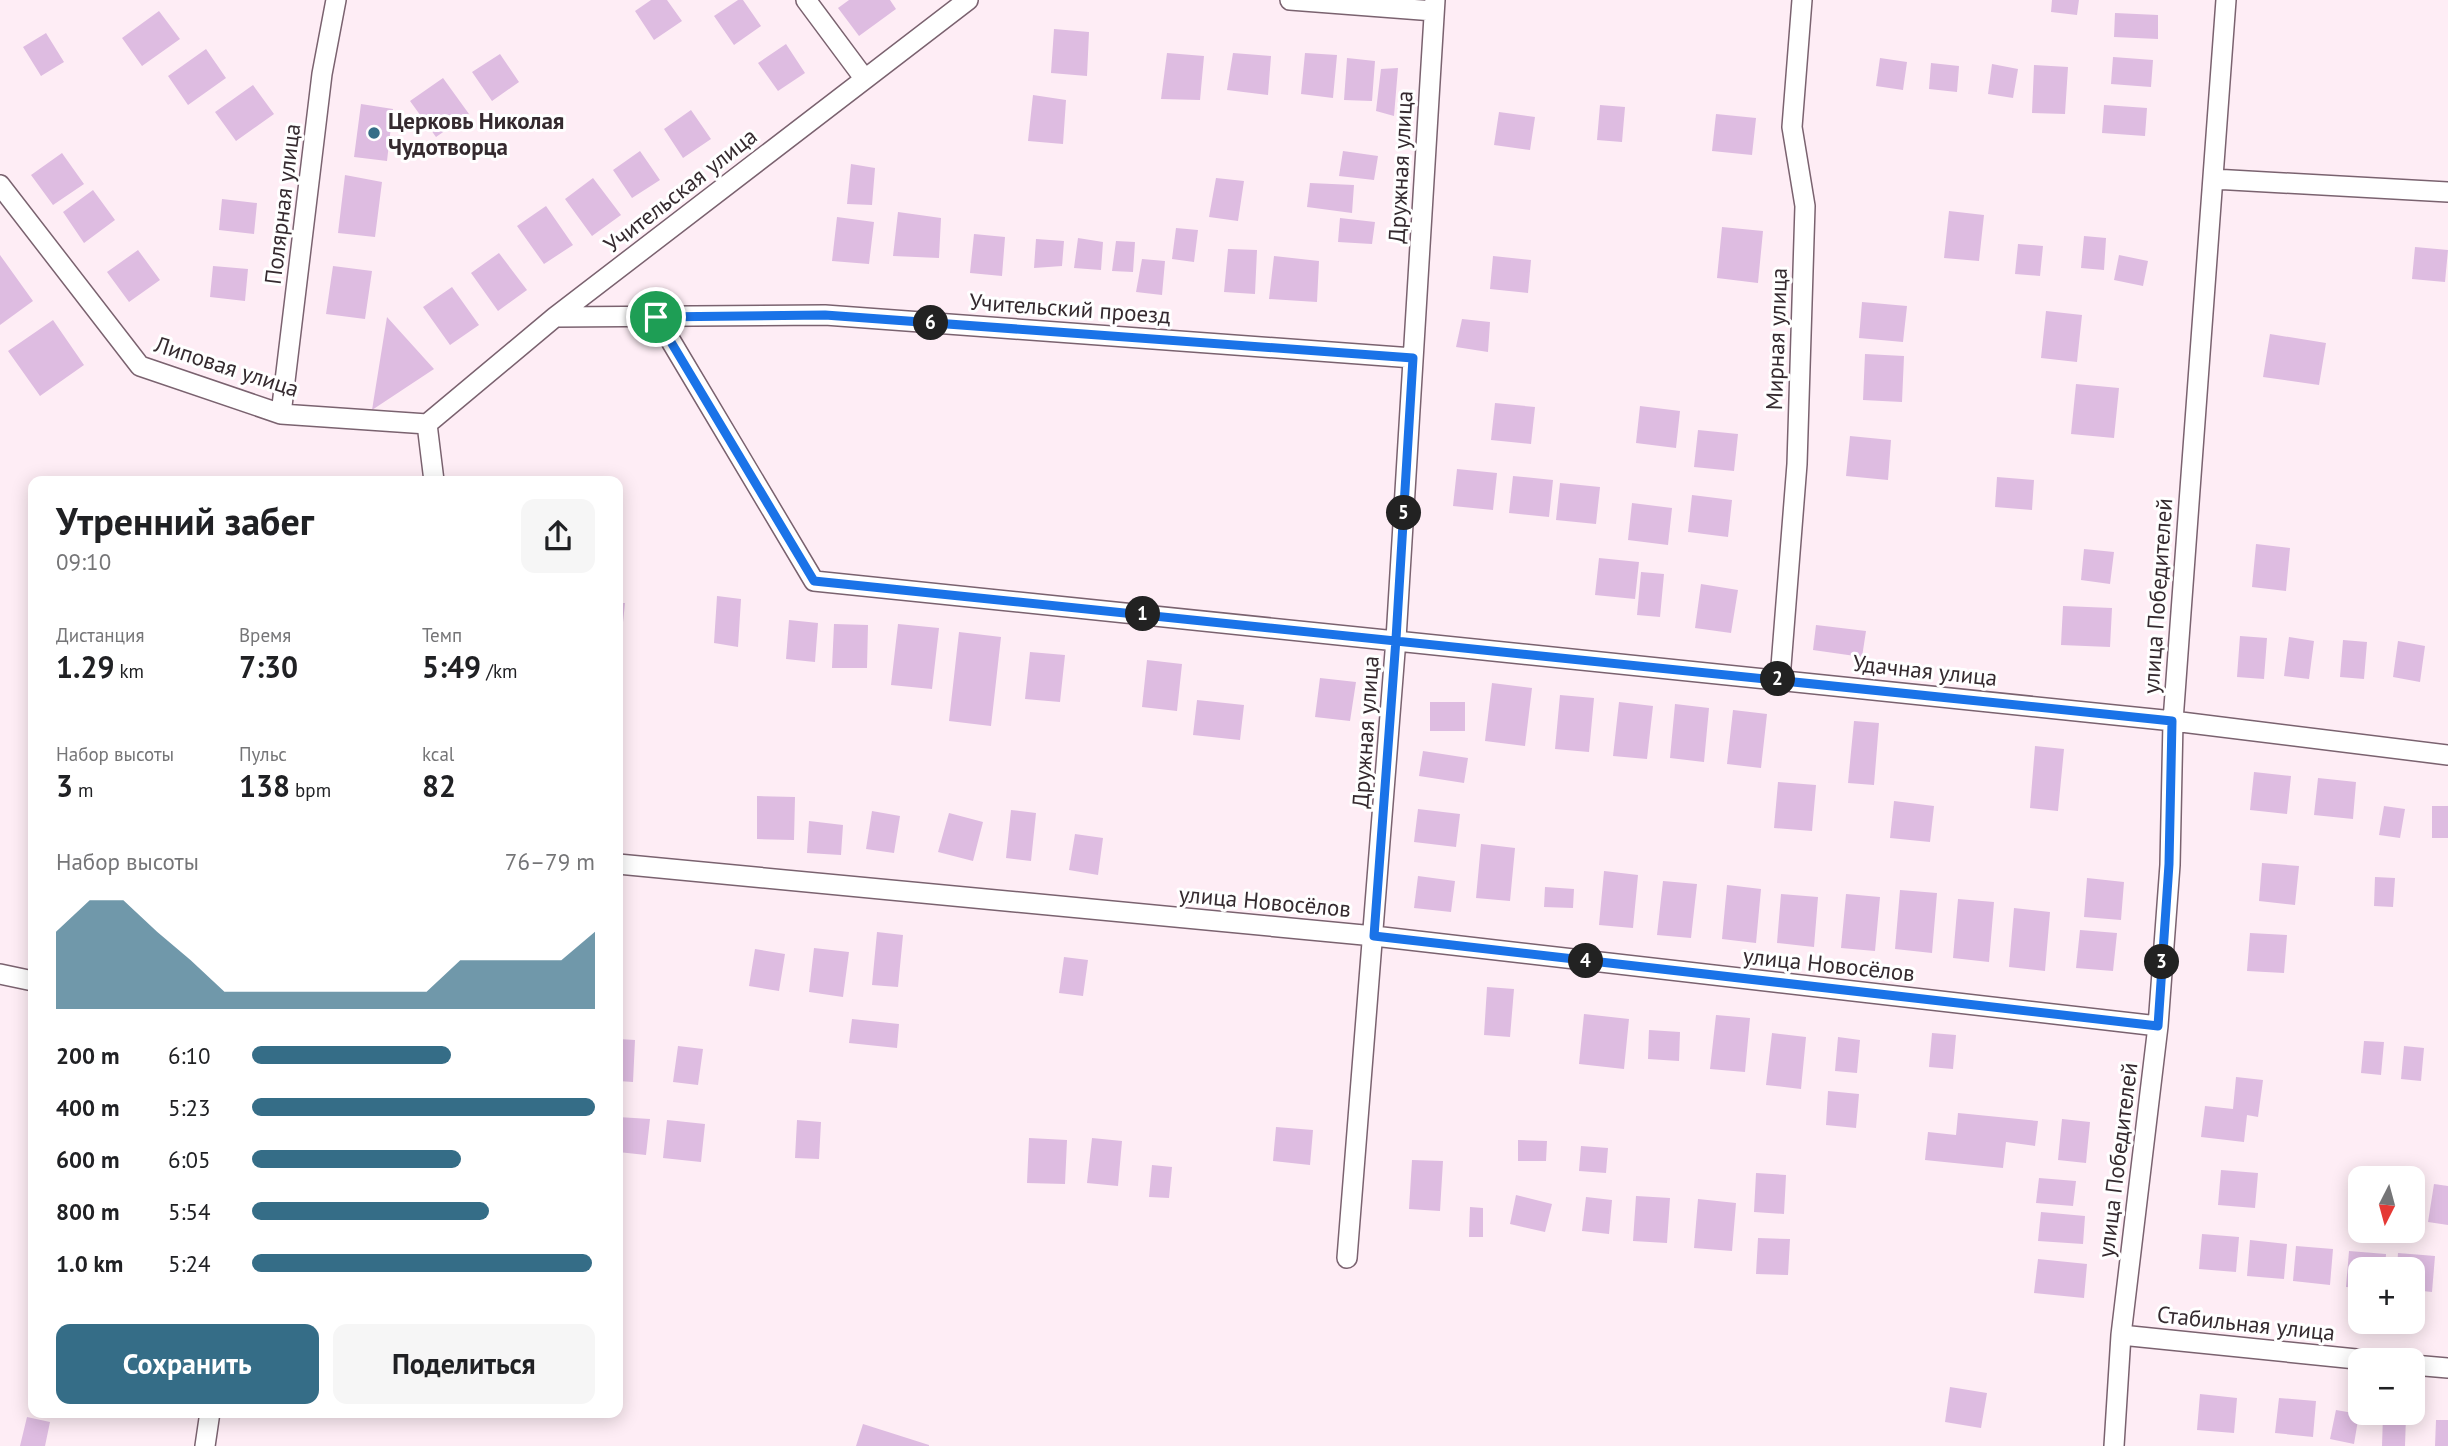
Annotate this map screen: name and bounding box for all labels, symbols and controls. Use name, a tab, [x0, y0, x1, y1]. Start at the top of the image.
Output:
street label: Дружная улица	[1382, 90, 1418, 244]
place label: Церковь Николая Чудотворца	[388, 106, 564, 161]
street label: Учительская улица	[598, 121, 762, 259]
street label: Полярная улица	[258, 122, 306, 286]
marker: Церковь Николая Чудотворца	[366, 125, 382, 141]
street label: Мирная улица	[1759, 267, 1793, 411]
street label: Учительский проезд	[968, 286, 1172, 330]
pin	[626, 287, 686, 347]
icon: arrive	[637, 298, 675, 336]
pin: 6	[914, 306, 948, 340]
text: 6	[925, 310, 936, 334]
street label: Липовая улица	[150, 329, 303, 403]
text: Утренний забег	[56, 496, 314, 545]
pin: 5	[1386, 496, 1422, 530]
street label: улица Победителей	[2136, 497, 2178, 695]
button: share	[521, 499, 595, 573]
text: 5	[1398, 500, 1409, 524]
text: 09:10	[56, 547, 111, 576]
pin: 1	[1126, 596, 1160, 632]
text: 1	[1137, 601, 1148, 625]
text: Дистанция	[56, 623, 144, 647]
text: Время	[239, 623, 291, 647]
text: Темп	[422, 623, 462, 647]
text: 1.29	[56, 647, 114, 686]
text: 7:30	[239, 647, 298, 686]
text: 5:49	[422, 647, 481, 686]
street label: Удачная улица	[1851, 648, 1999, 692]
street label: Дружная улица	[1345, 655, 1385, 809]
text: km	[114, 659, 144, 683]
text: /km	[481, 659, 517, 683]
pin: 2	[1760, 662, 1796, 696]
text: 2	[1772, 666, 1783, 690]
text: Набор высоты	[56, 742, 174, 766]
text: Пульс	[239, 742, 287, 766]
text: kcal	[422, 742, 454, 766]
text: 3	[56, 766, 73, 805]
text: 138	[239, 766, 290, 805]
text: 82	[422, 766, 456, 805]
text: m	[73, 778, 94, 802]
text: bpm	[290, 778, 331, 802]
text: Набор высоты	[56, 847, 199, 876]
text: 76–79 m	[505, 847, 595, 876]
street label: улица Новосёлов	[1178, 879, 1352, 923]
street label: улица Новосёлов	[1742, 941, 1916, 987]
pin: 4	[1568, 944, 1604, 978]
pin: 3	[2144, 944, 2180, 979]
text: 4	[1580, 948, 1591, 972]
text: 3	[2156, 949, 2167, 973]
text: 200 m	[56, 1041, 119, 1070]
text: 6:10	[168, 1041, 211, 1070]
street label: улица Победителей	[2091, 1061, 2143, 1259]
text: 400 m	[56, 1093, 119, 1122]
text: 5:23	[168, 1093, 211, 1122]
text: 600 m	[56, 1145, 119, 1174]
text: 6:05	[168, 1145, 211, 1174]
north arrow	[2348, 1166, 2426, 1242]
map controls	[2348, 1166, 2425, 1425]
text: 800 m	[56, 1197, 119, 1226]
text: 5:54	[168, 1197, 211, 1226]
text: 1.0 km	[56, 1249, 123, 1278]
text: 5:24	[168, 1249, 211, 1278]
button: +	[2348, 1257, 2425, 1334]
street label: Стабильная улица	[2156, 1299, 2336, 1347]
button: Сохранить	[56, 1324, 319, 1404]
button: Поделиться	[333, 1324, 595, 1404]
button: −	[2348, 1348, 2425, 1425]

